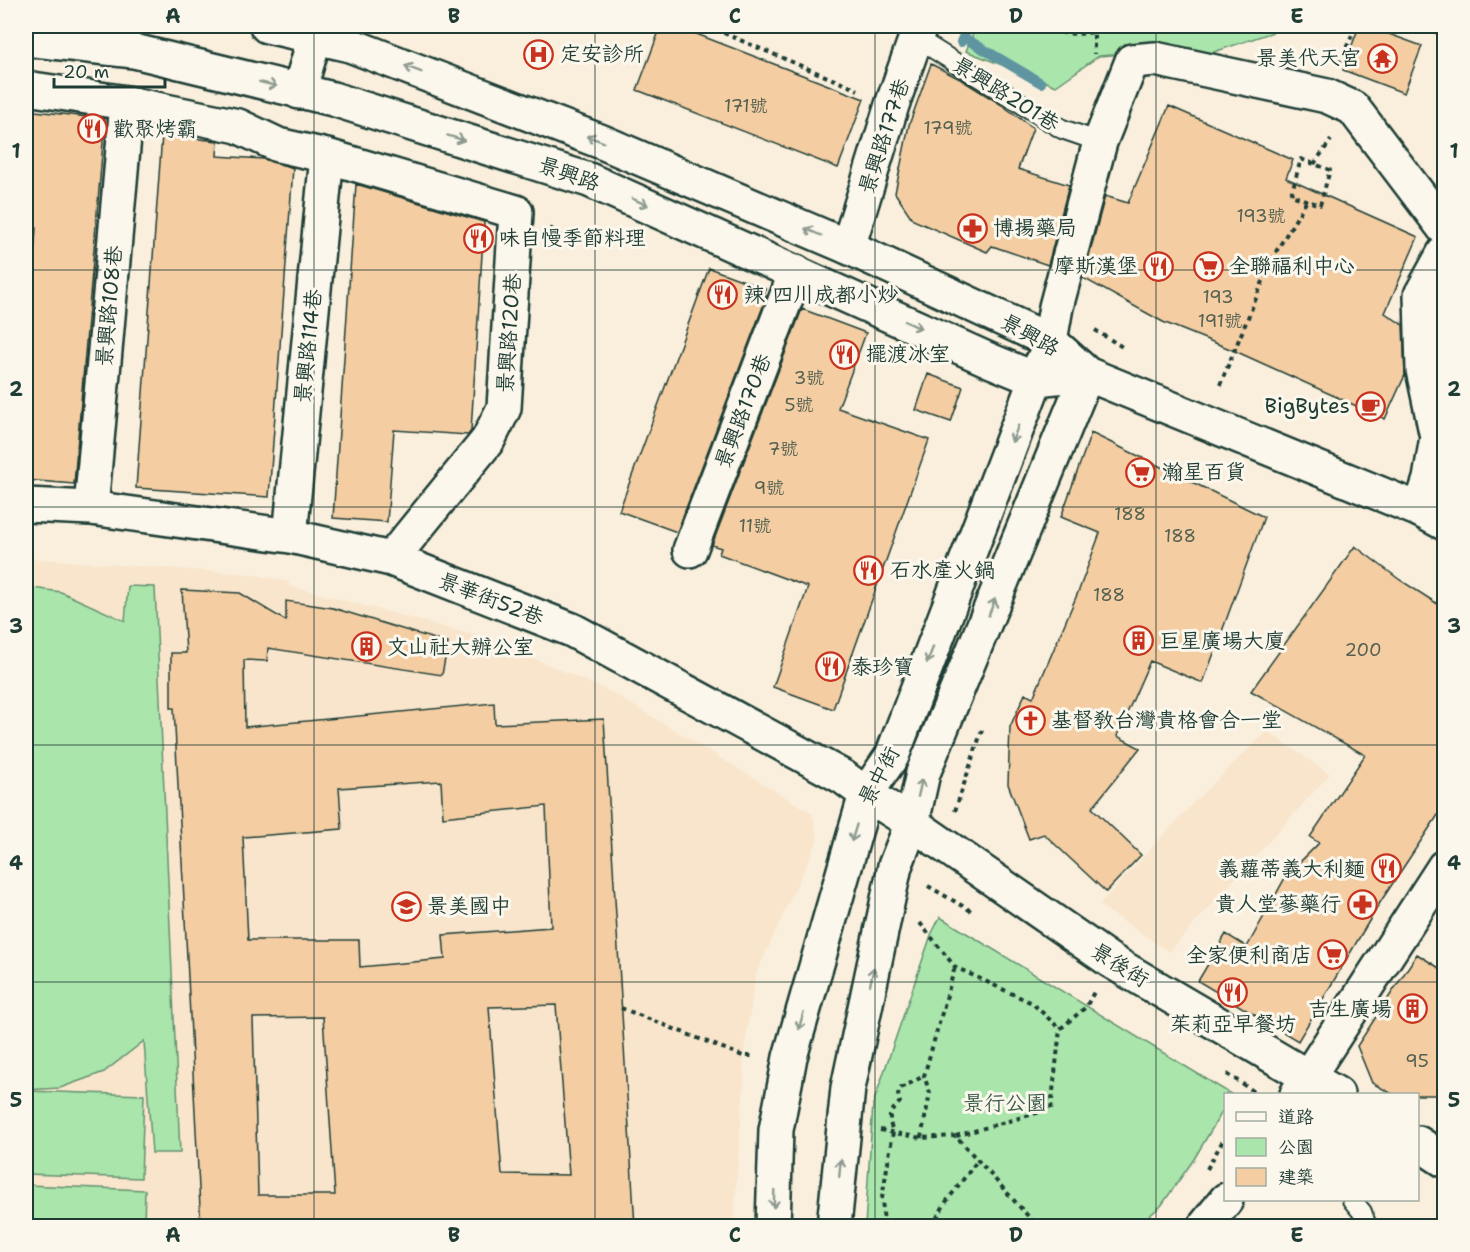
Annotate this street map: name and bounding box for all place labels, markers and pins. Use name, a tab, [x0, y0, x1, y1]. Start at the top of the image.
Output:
hospital icon: 定安診所	[523, 38, 555, 70]
place label: 定安診所	[560, 40, 644, 68]
temple icon: 景美代天宮	[1366, 42, 1398, 74]
place label: 景美代天宮	[1256, 44, 1361, 72]
restaurant icon: 歡聚烤霸	[76, 113, 108, 145]
place label: 歡聚烤霸	[113, 115, 197, 143]
pharmacy icon: 博揚藥局	[956, 212, 988, 244]
place label: 博揚藥局	[993, 214, 1077, 242]
restaurant icon: 味自慢季節料理	[462, 222, 494, 254]
place label: 味自慢季節料理	[499, 224, 646, 252]
restaurant icon: 摩斯漢堡	[1143, 250, 1175, 282]
supermarket icon: 全聯福利中心	[1192, 250, 1224, 282]
place label: 摩斯漢堡	[1054, 252, 1138, 280]
place label: 全聯福利中心	[1229, 252, 1355, 280]
restaurant icon: 辣 四川成都小炒	[707, 279, 739, 311]
place label: 辣 四川成都小炒	[744, 281, 898, 309]
restaurant icon: 擺渡冰室	[829, 338, 861, 370]
place label: 擺渡冰室	[866, 340, 950, 368]
cafe icon: BigBytes	[1355, 390, 1387, 422]
place label: BigBytes	[1265, 392, 1350, 420]
supermarket icon: 瀚星百貨	[1125, 456, 1157, 488]
place label: 瀚星百貨	[1162, 458, 1246, 486]
restaurant icon: 石水產火鍋	[853, 554, 885, 586]
place label: 石水產火鍋	[890, 556, 995, 584]
building icon: 巨星廣場大廈	[1122, 625, 1154, 657]
place label: 巨星廣場大廈	[1159, 627, 1285, 655]
building icon: 文山社大辦公室	[350, 631, 382, 663]
place label: 文山社大辦公室	[387, 633, 534, 661]
restaurant icon: 泰珍寶	[814, 651, 846, 683]
place label: 泰珍寶	[851, 653, 914, 681]
church icon: 基督教台灣貴格會合一堂	[1014, 704, 1046, 736]
place label: 基督教台灣貴格會合一堂	[1051, 706, 1282, 734]
restaurant icon: 義蘿蒂義大利麵	[1370, 853, 1402, 885]
place label: 義蘿蒂義大利麵	[1218, 855, 1365, 883]
pharmacy icon: 貴人堂蔘藥行	[1346, 888, 1378, 920]
school or university icon: 景美國中	[390, 890, 422, 922]
place label: 貴人堂蔘藥行	[1215, 890, 1341, 918]
place label: 景美國中	[427, 892, 511, 920]
supermarket icon: 全家便利商店	[1317, 939, 1349, 971]
place label: 全家便利商店	[1186, 941, 1312, 969]
restaurant icon: 茱莉亞早餐坊	[1217, 977, 1249, 1009]
building icon: 吉生廣場	[1397, 993, 1429, 1025]
place label: 吉生廣場	[1308, 995, 1392, 1023]
place label: 茱莉亞早餐坊	[1170, 1010, 1296, 1038]

